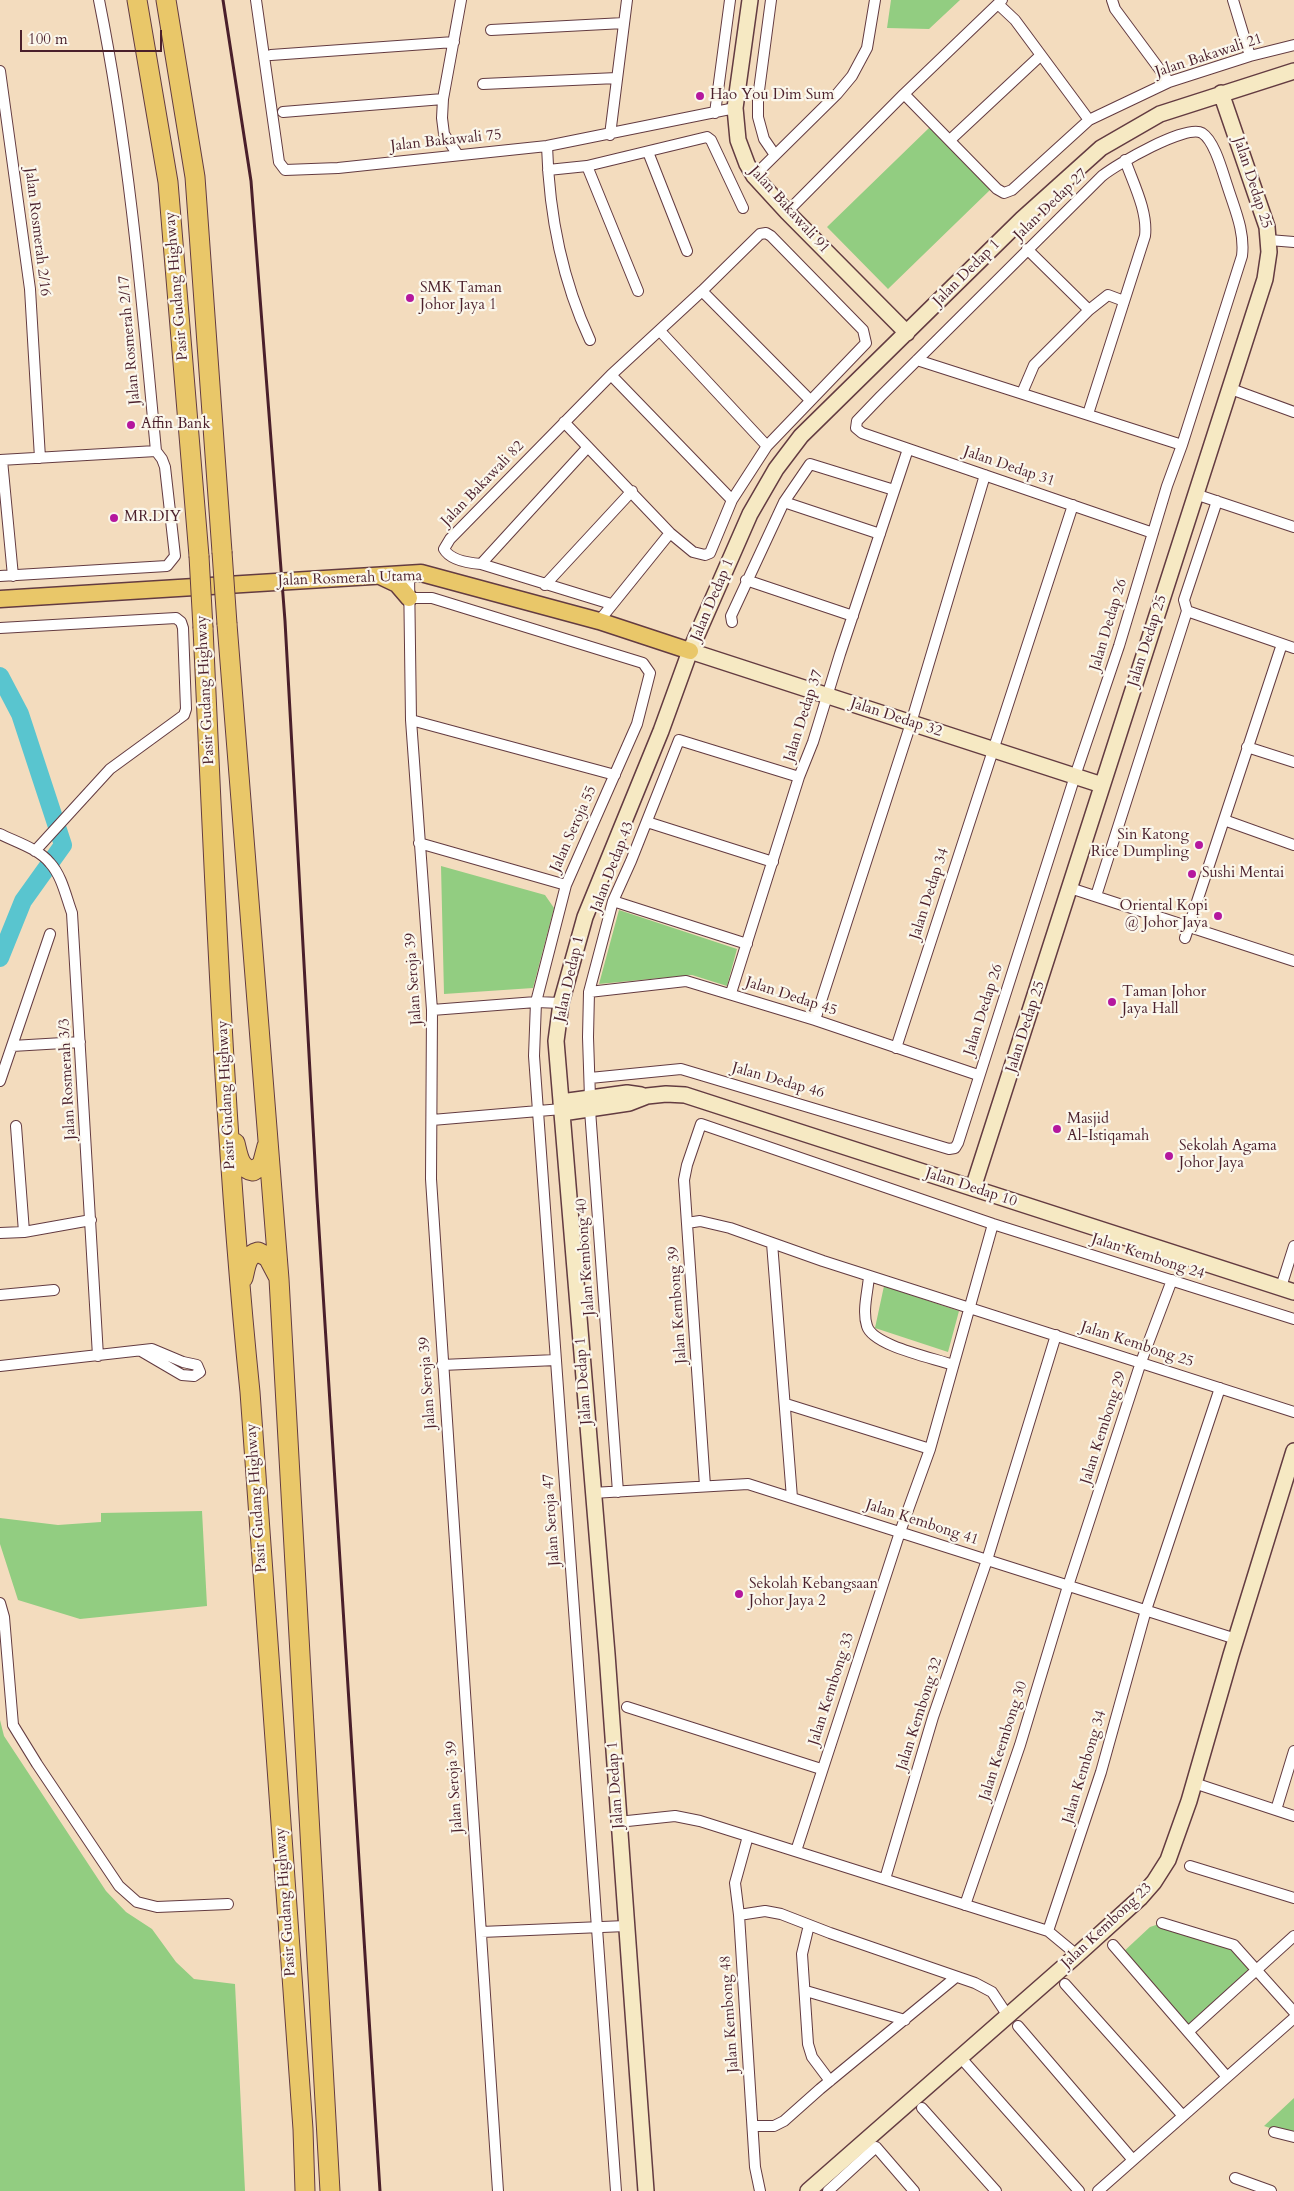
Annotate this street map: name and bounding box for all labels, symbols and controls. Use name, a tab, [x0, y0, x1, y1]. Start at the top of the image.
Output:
scale bar	[22, 20, 165, 52]
text: 100 m	[28, 29, 68, 49]
street label: Jalan Bakawali 21	[1153, 30, 1265, 82]
place label: Hao You Dim Sum	[710, 87, 834, 105]
marker: Hao You Dim Sum	[694, 90, 706, 102]
street label: Jalan Bakawali 75	[390, 126, 502, 156]
street label: Jalan Dedap 25	[1229, 135, 1275, 231]
street label: Jalan Bakawali 91	[745, 163, 833, 257]
street label: Jalan Dedap 27	[1010, 165, 1092, 245]
street label: Jalan Rosmerah 2/16	[20, 167, 54, 297]
street label: Pasir Gudang Highway	[162, 211, 192, 361]
street label: Jalan Dedap 1	[930, 236, 1004, 310]
street label: Jalan Rosmerah 2/17	[115, 275, 145, 405]
place label: SMK Taman Johor Jaya 1	[420, 280, 502, 315]
marker: SMK Taman Johor Jaya 1	[404, 292, 416, 304]
place label: Affin Bank	[141, 416, 210, 434]
marker: Affin Bank	[125, 419, 137, 431]
street label: Jalan Bakawali 82	[438, 438, 528, 530]
street label: Jalan Dedap 31	[961, 443, 1057, 491]
place label: MR.DIY	[124, 509, 181, 527]
marker: MR.DIY	[108, 512, 120, 524]
street label: Jalan Dedap 1	[688, 556, 738, 644]
street label: Jalan Rosmerah Utama	[278, 567, 422, 591]
street label: Jalan Dedap 26	[1086, 577, 1132, 673]
street label: Jalan Dedap 25	[1125, 593, 1171, 689]
street label: Pasir Gudang Highway	[193, 615, 219, 765]
street label: Jalan Dedap 37	[781, 668, 827, 764]
street label: Jalan Dedap 32	[848, 695, 944, 741]
street label: Jalan Seroja 55	[547, 783, 601, 875]
street label: Jalan Dedap 43	[588, 819, 638, 915]
place label: Sin Katong Rice Dumpling	[1091, 827, 1189, 862]
marker: Sin Katong Rice Dumpling	[1193, 839, 1205, 851]
street label: Jalan Dedap 34	[907, 846, 953, 942]
place label: Sushi Mentai	[1202, 865, 1284, 883]
marker: Sushi Mentai	[1186, 868, 1198, 880]
place label: Oriental Kopi @ Johor Jaya	[1119, 898, 1208, 933]
marker: Oriental Kopi @ Johor Jaya	[1212, 910, 1224, 922]
street label: Jalan Seroja 39	[402, 932, 426, 1026]
street label: Jalan Dedap 1	[551, 934, 589, 1024]
street label: Jalan Dedap 26	[961, 962, 1007, 1058]
street label: Jalan Dedap 45	[743, 974, 839, 1020]
street label: Jalan Dedap 25	[1003, 979, 1049, 1075]
place label: Taman Johor Jaya Hall	[1122, 984, 1206, 1019]
marker: Taman Johor Jaya Hall	[1106, 996, 1118, 1008]
street label: Jalan Rosmerah 3/3	[56, 1018, 80, 1140]
street label: Pasir Gudang Highway	[214, 1020, 240, 1170]
street label: Jalan Dedap 46	[730, 1059, 826, 1103]
place label: Masjid Al-Istiqamah	[1067, 1111, 1149, 1146]
marker: Masjid Al-Istiqamah	[1051, 1123, 1063, 1135]
place label: Sekolah Agama Johor Jaya	[1179, 1138, 1277, 1173]
marker: Sekolah Agama Johor Jaya	[1163, 1150, 1175, 1162]
street label: Jalan Dedap 10	[923, 1165, 1019, 1211]
street label: Jalan Kembong 40	[573, 1198, 599, 1316]
street label: Jalan Kembong 24	[1089, 1230, 1207, 1284]
street label: Jalan Kembong 39	[665, 1246, 691, 1364]
street label: Jalan Kembong 25	[1078, 1318, 1196, 1372]
street label: Jalan Seroja 39	[416, 1336, 440, 1430]
street label: Jalan Dedap 1	[572, 1337, 596, 1425]
street label: Jalan Kembong 29	[1077, 1369, 1131, 1487]
street label: Pasir Gudang Highway	[243, 1423, 271, 1573]
street label: Jalan Seroja 47	[540, 1473, 564, 1567]
street label: Jalan Kembong 41	[863, 1496, 981, 1550]
place label: Sekolah Kebangsaan Johor Jaya 2	[749, 1576, 878, 1611]
marker: Sekolah Kebangsaan Johor Jaya 2	[733, 1588, 745, 1600]
street label: Jalan Kembong 33	[805, 1630, 859, 1748]
street label: Jalan Kembong 32	[893, 1655, 947, 1773]
street label: Jalan Keembong 30	[976, 1679, 1032, 1803]
street label: Jalan Kembong 34	[1059, 1708, 1111, 1826]
street label: Jalan Seroja 39	[443, 1740, 467, 1834]
street label: Jalan Dedap 1	[604, 1741, 628, 1829]
street label: Pasir Gudang Highway	[272, 1827, 300, 1977]
street label: Jalan Kembong 23	[1058, 1879, 1156, 1973]
street label: Jalan Kembong 48	[717, 1955, 743, 2073]

